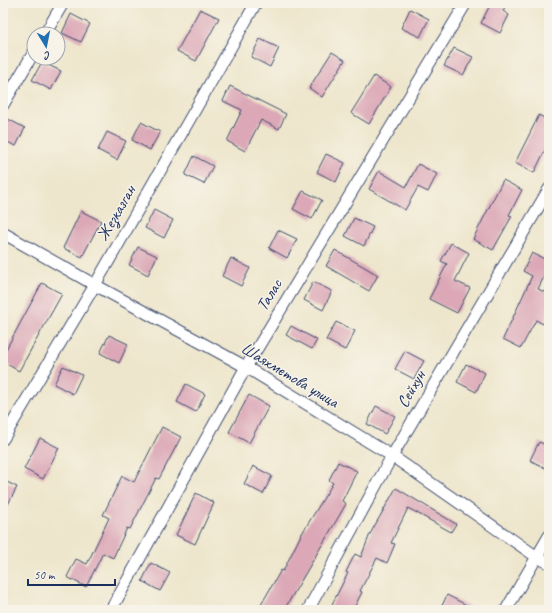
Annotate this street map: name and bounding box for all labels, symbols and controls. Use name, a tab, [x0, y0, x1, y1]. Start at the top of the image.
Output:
north arrow	[26, 26, 66, 66]
text: С	[42, 48, 52, 63]
street label: Жезказган	[92, 181, 142, 245]
street label: Талас	[252, 275, 287, 315]
street label: Шаяхметова улица	[237, 338, 344, 413]
street label: Сейхун	[392, 366, 430, 411]
scale bar	[28, 561, 115, 587]
text: 50 m	[34, 567, 56, 583]

